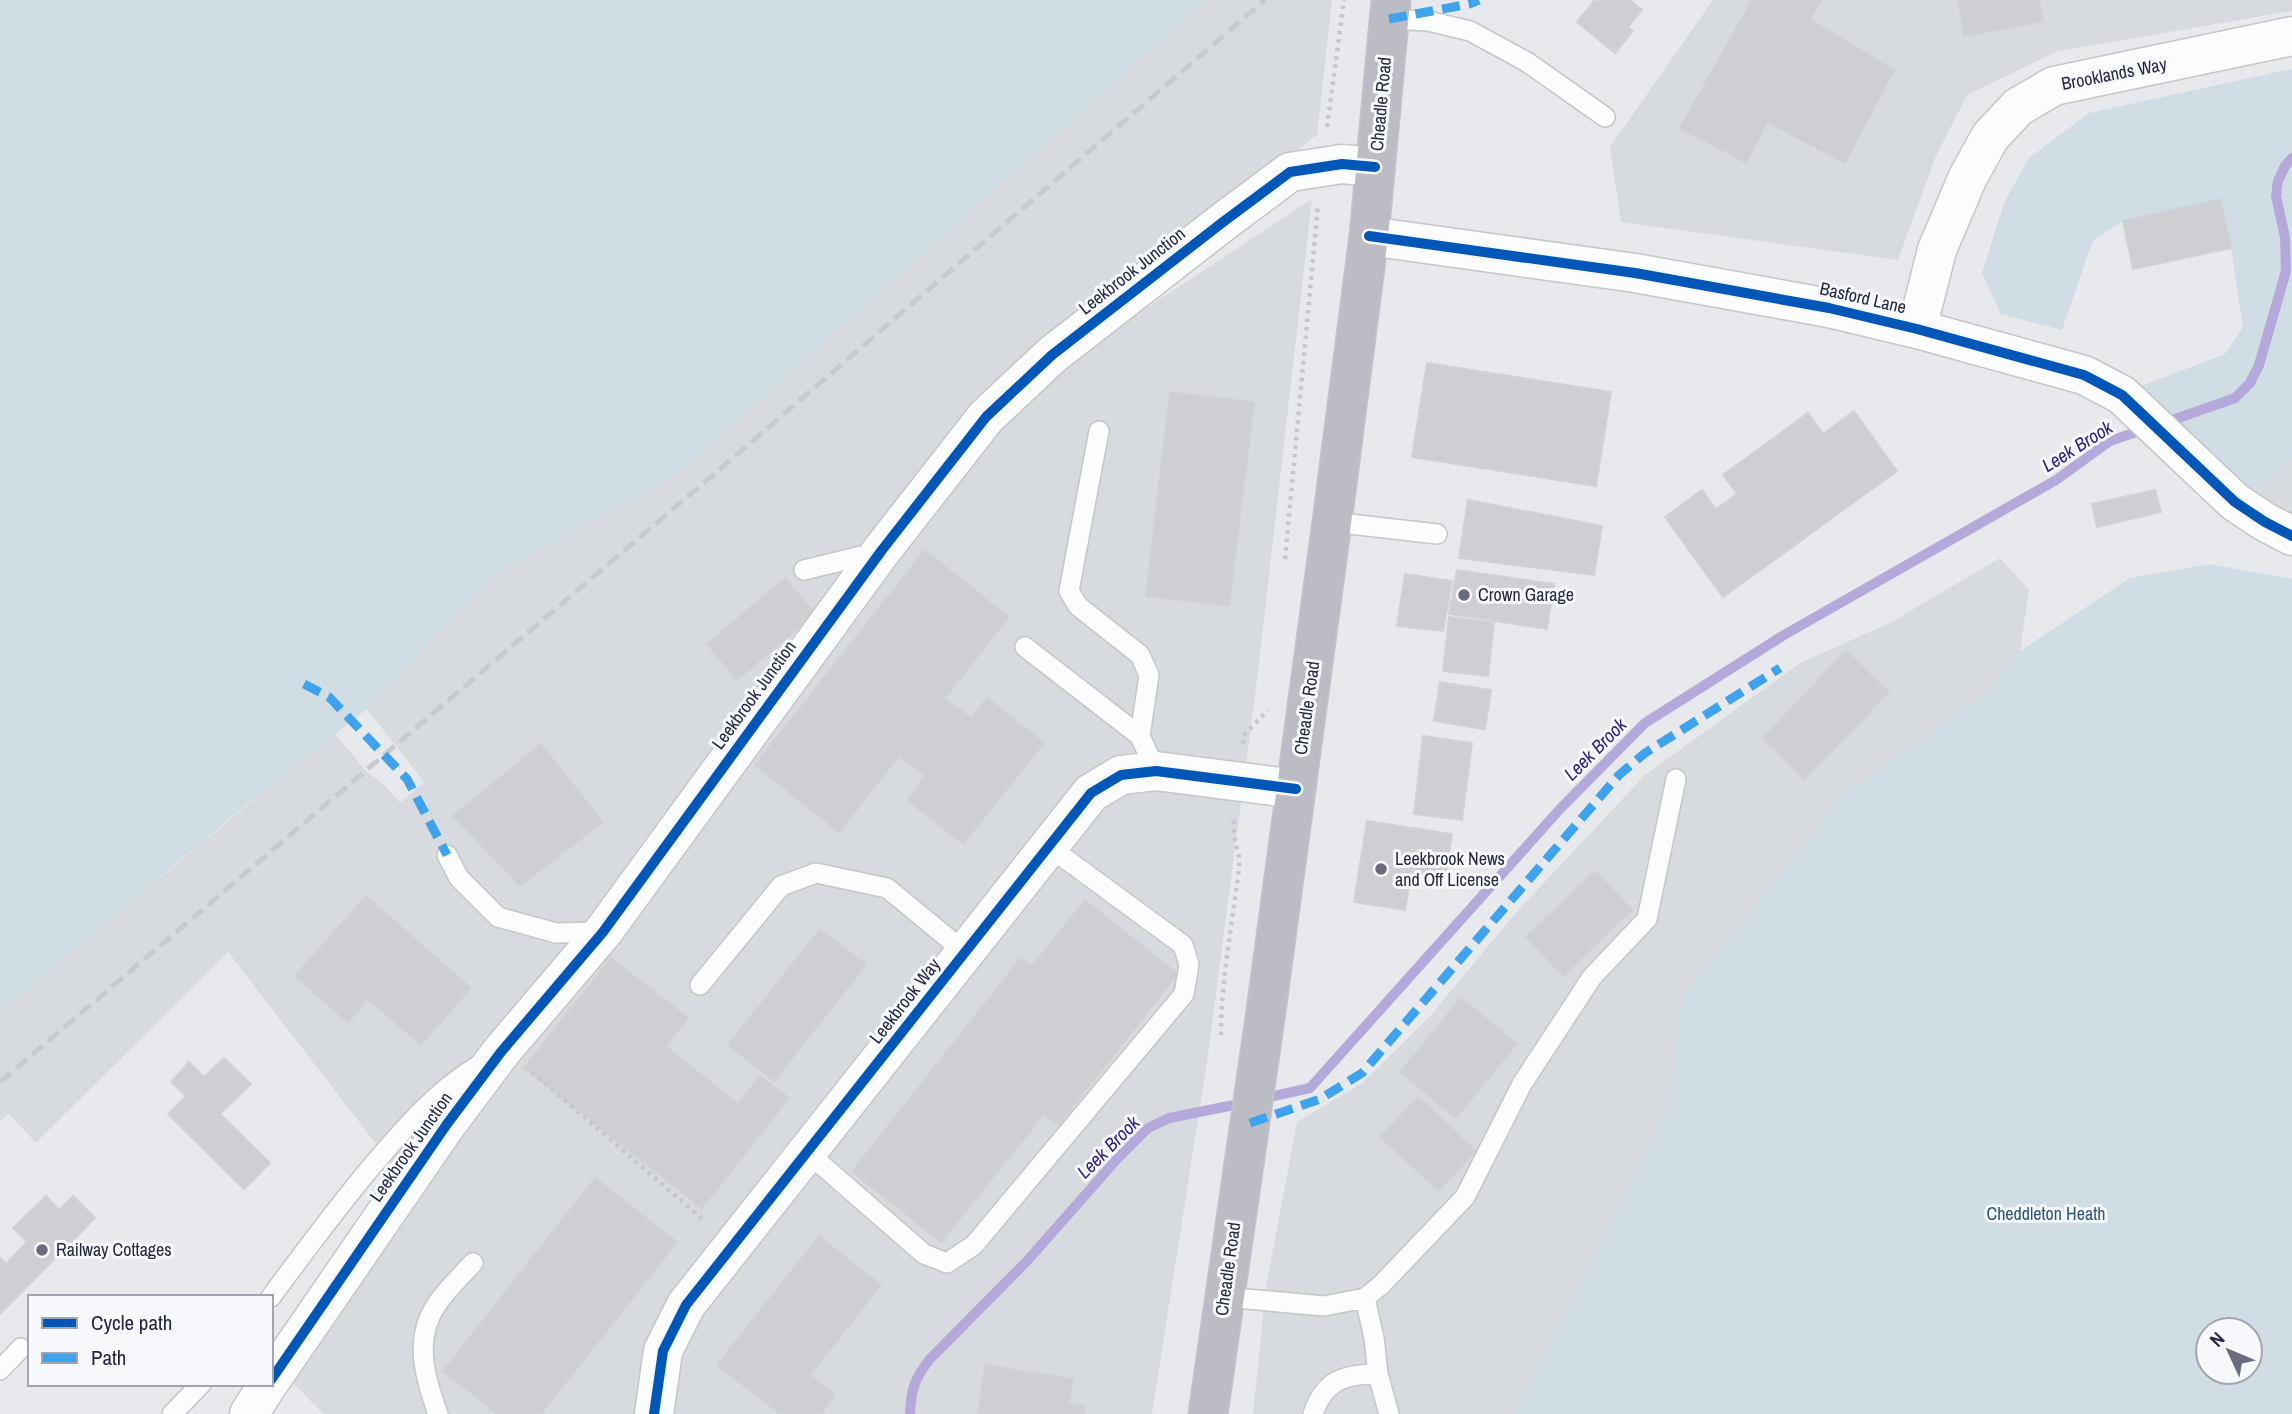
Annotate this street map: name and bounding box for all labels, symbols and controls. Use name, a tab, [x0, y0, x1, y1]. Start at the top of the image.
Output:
street label: Brooklands Way	[2059, 51, 2169, 96]
street label: Cheadle Road	[1364, 56, 1397, 152]
street label: Leekbrook Junction	[1073, 221, 1190, 320]
street label: Basford Lane	[1818, 275, 1909, 320]
water label: Leek Brook	[2037, 413, 2118, 478]
place label: Crown Garage	[1478, 582, 1574, 607]
marker: Crown Garage	[1456, 587, 1472, 603]
street label: Leekbrook Junction	[706, 635, 802, 754]
street label: Cheadle Road	[1288, 659, 1325, 756]
water label: Leek Brook	[1558, 711, 1633, 786]
place label: Leekbrook News and Off License	[1395, 846, 1505, 892]
marker: Leekbrook News and Off License	[1373, 861, 1389, 877]
street label: Leekbrook Way	[863, 952, 946, 1049]
street label: Leekbrook Junction	[363, 1087, 458, 1207]
water label: Leek Brook	[1071, 1109, 1146, 1184]
park label: Cheddleton Heath	[1987, 1201, 2105, 1226]
street label: Cheadle Road	[1209, 1220, 1246, 1317]
place label: Railway Cottages	[56, 1237, 172, 1262]
marker: Railway Cottages	[34, 1242, 50, 1258]
legend	[28, 1295, 273, 1386]
text: Cycle path	[91, 1308, 172, 1337]
north arrow	[2194, 1316, 2264, 1386]
text: N	[2204, 1326, 2230, 1352]
text: Path	[91, 1343, 126, 1372]

